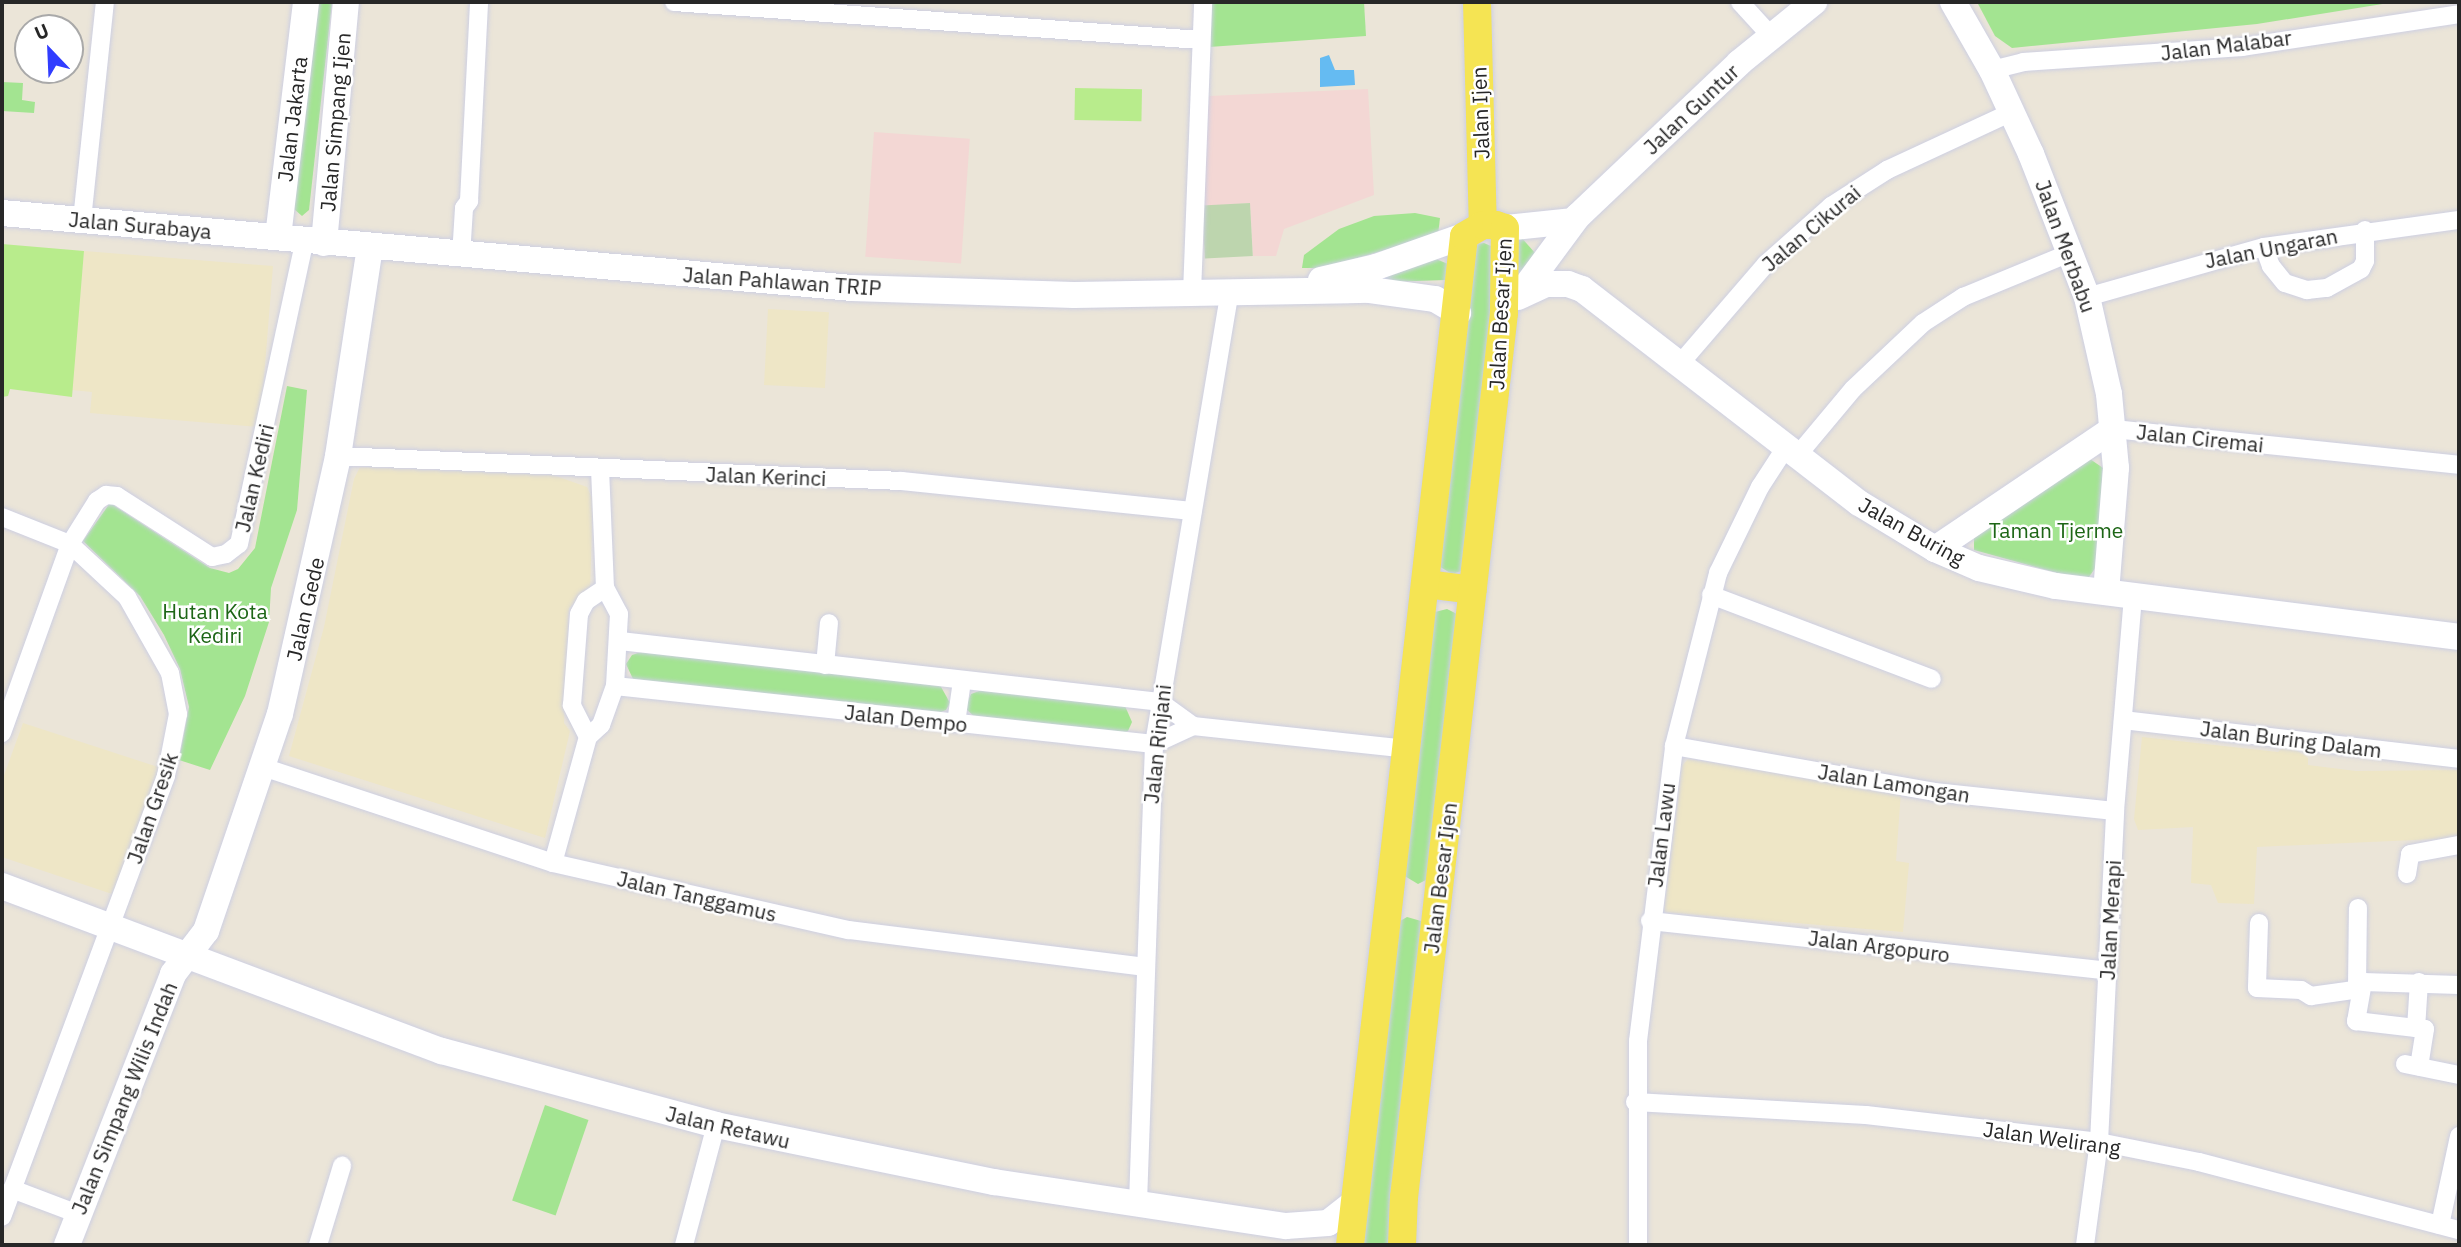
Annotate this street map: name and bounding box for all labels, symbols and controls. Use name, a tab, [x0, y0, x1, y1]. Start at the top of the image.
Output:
north arrow	[14, 14, 84, 84]
text: U	[31, 18, 52, 45]
street label: Jalan Malabar	[2159, 24, 2293, 66]
street label: Jalan Simpang Ijen	[315, 31, 355, 213]
street label: Jalan Jakarta	[272, 55, 312, 183]
street label: Jalan Guntur	[1638, 58, 1744, 160]
street label: Jalan Ijen	[1466, 66, 1494, 160]
street label: Jalan Merbabu	[2030, 176, 2102, 316]
street label: Jalan Cikurai	[1757, 179, 1865, 277]
street label: Jalan Surabaya	[67, 206, 213, 244]
street label: Jalan Ungaran	[2202, 223, 2340, 273]
street label: Jalan Besar Ijen	[1483, 237, 1517, 391]
street label: Jalan Pahlawan TRIP	[682, 261, 882, 301]
street label: Jalan Ciremai	[2135, 419, 2265, 457]
street label: Jalan Kediri	[229, 421, 279, 535]
street label: Jalan Kerinci	[705, 461, 827, 491]
street label: Jalan Buring	[1855, 492, 1969, 570]
park label: Taman Tjerme	[1989, 517, 2123, 543]
street label: Jalan Gede	[281, 555, 329, 663]
park label: Hutan Kota Kediri	[162, 598, 268, 648]
street label: Jalan Rinjani	[1138, 683, 1176, 805]
street label: Jalan Dempo	[843, 699, 969, 737]
street label: Jalan Buring Dalam	[2199, 715, 2383, 763]
street label: Jalan Gresik	[121, 749, 183, 867]
street label: Jalan Lamongan	[1816, 759, 1972, 807]
street label: Jalan Lawu	[1642, 781, 1680, 889]
street label: Jalan Besar Ijen	[1418, 801, 1462, 955]
street label: Jalan Merapi	[2094, 859, 2126, 981]
street label: Jalan Tanggamus	[615, 865, 779, 927]
street label: Jalan Argopuro	[1807, 925, 1951, 967]
street label: Jalan Simpang Wilis Indah	[66, 978, 182, 1218]
street label: Jalan Retawu	[663, 1100, 793, 1154]
street label: Jalan Welirang	[1982, 1116, 2122, 1160]

